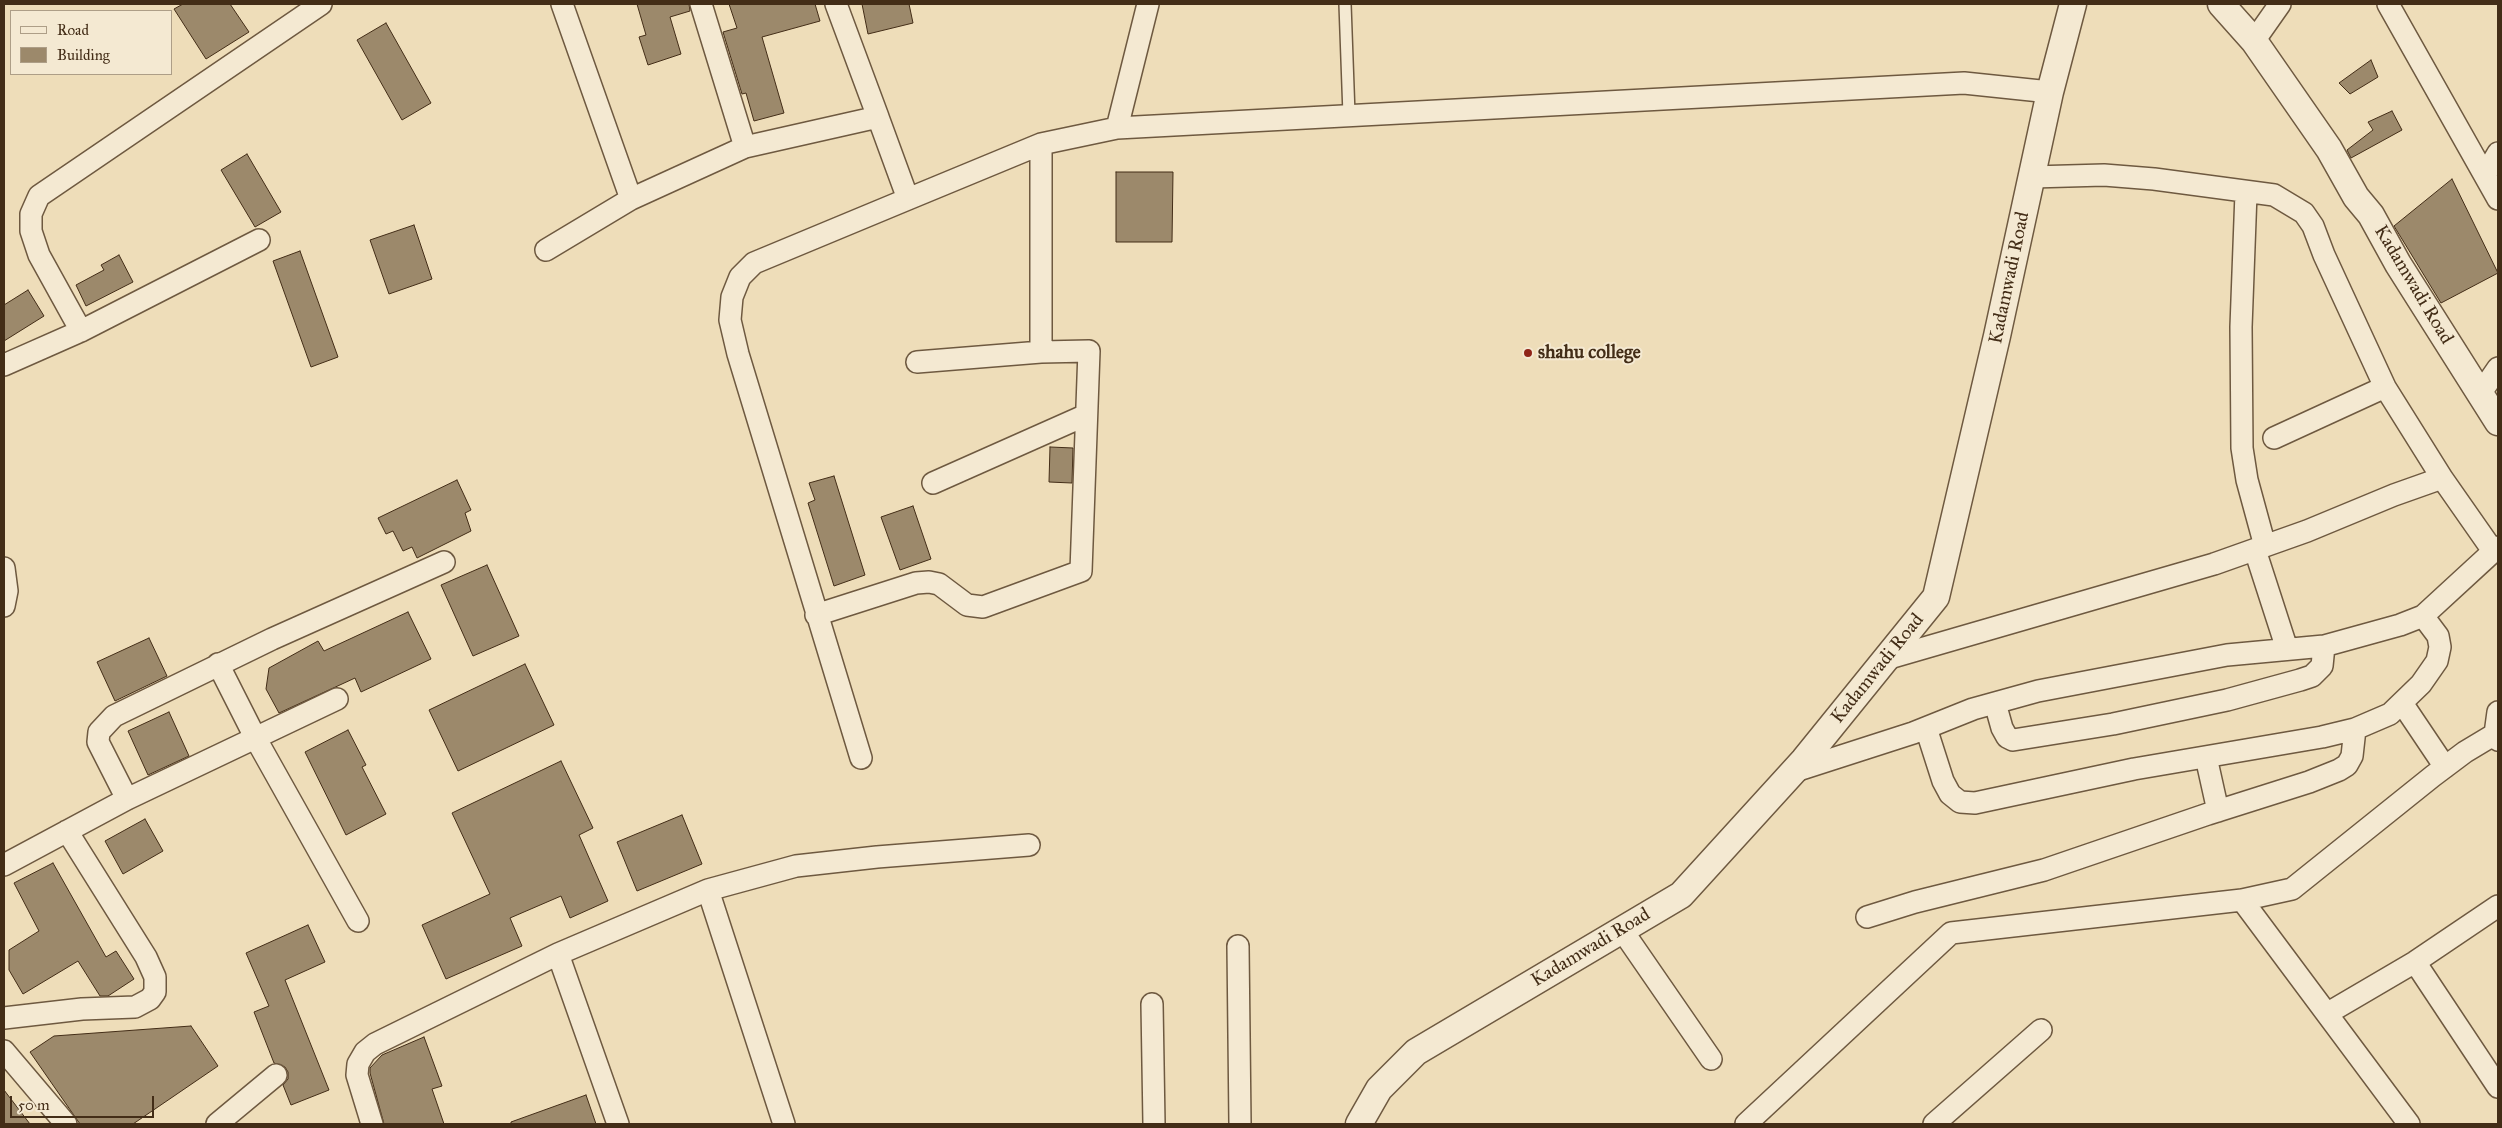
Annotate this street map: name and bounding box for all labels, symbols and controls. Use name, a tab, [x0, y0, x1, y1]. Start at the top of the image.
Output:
legend	[10, 10, 172, 75]
text: Road	[57, 21, 89, 39]
text: Building	[57, 46, 110, 64]
street label: Kadamwadi Road	[1985, 210, 2035, 346]
street label: Kadamwadi Road	[2369, 221, 2457, 349]
place label: shahu college	[1538, 342, 1641, 364]
marker: shahu college	[1522, 347, 1534, 359]
street label: Kadamwadi Road	[1827, 610, 1929, 728]
street label: Kadamwadi Road	[1527, 904, 1655, 992]
scale bar	[12, 1086, 156, 1118]
text: 50 m	[18, 1096, 50, 1114]

